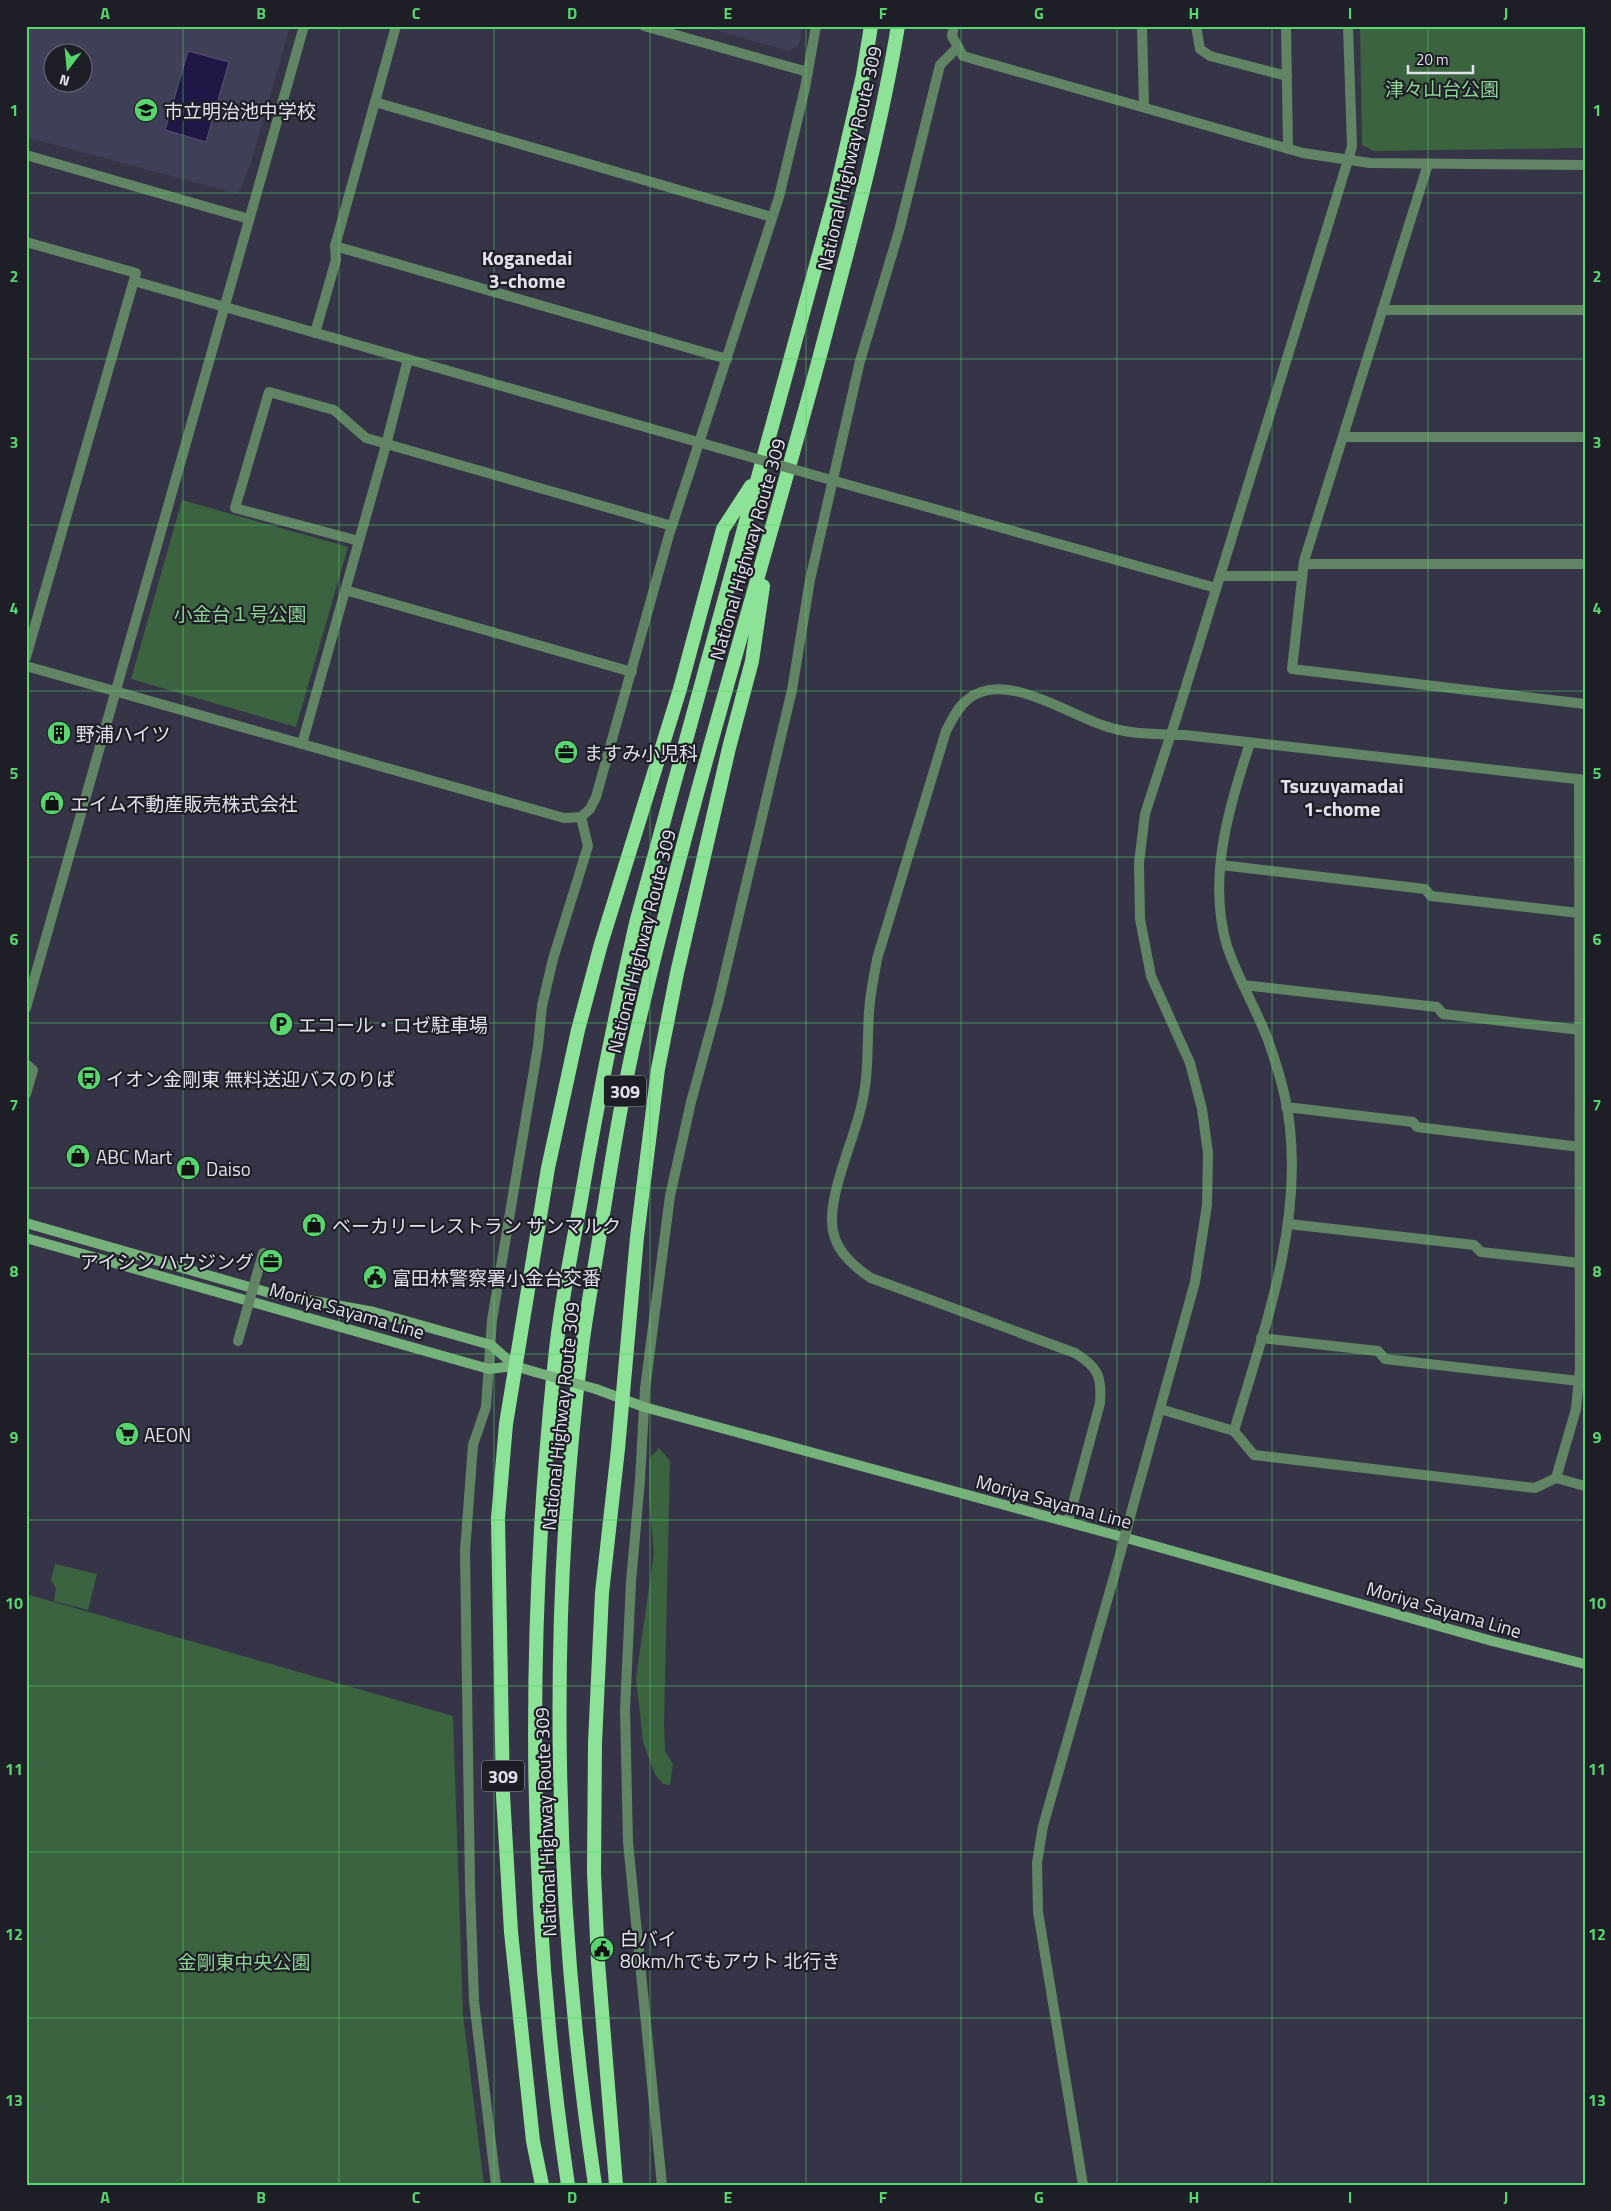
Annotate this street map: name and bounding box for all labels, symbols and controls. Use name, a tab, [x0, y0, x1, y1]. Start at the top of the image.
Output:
text: A	[100, 1, 110, 25]
text: B	[256, 1, 266, 25]
text: C	[412, 1, 421, 25]
text: D	[567, 1, 577, 25]
text: E	[724, 1, 733, 25]
text: F	[879, 1, 888, 25]
text: G	[1034, 1, 1044, 25]
text: H	[1189, 1, 1199, 25]
text: I	[1348, 1, 1352, 25]
text: J	[1504, 1, 1508, 25]
north arrow	[42, 42, 92, 92]
scale bar	[1408, 42, 1474, 74]
street label: National Highway Route 309	[809, 43, 889, 273]
text: 20 m	[1416, 48, 1449, 71]
text: N	[57, 70, 72, 92]
park label: 津々山台公園	[1385, 74, 1499, 103]
place label: 市立明治池中学校	[164, 96, 316, 125]
school or university icon: 市立明治池中学校	[133, 97, 159, 123]
text: 1	[10, 98, 18, 122]
text: 1	[1593, 98, 1601, 122]
district label: Koganedai 3-chome	[482, 242, 572, 296]
text: 2	[10, 264, 18, 288]
text: 2	[1593, 264, 1601, 288]
text: 3	[10, 430, 18, 454]
text: 3	[1593, 430, 1601, 454]
street label: National Highway Route 309	[701, 435, 793, 663]
text: 4	[10, 596, 19, 620]
text: 4	[1593, 596, 1602, 620]
park label: 小金台１号公園	[173, 599, 307, 628]
place label: 野浦ハイツ	[76, 719, 171, 748]
building icon: 野浦ハイツ	[46, 720, 72, 746]
place label: ますみ小児科	[584, 738, 698, 767]
office icon: ますみ小児科	[553, 739, 579, 765]
text: 5	[10, 761, 19, 785]
text: 5	[1593, 761, 1602, 785]
district label: Tsuzuyamadai 1-chome	[1280, 770, 1404, 824]
place label: エイム不動産販売株式会社	[70, 789, 298, 818]
shop icon: エイム不動産販売株式会社	[39, 790, 65, 816]
street label: National Highway Route 309	[599, 826, 683, 1056]
text: 6	[10, 927, 19, 951]
text: 6	[1593, 927, 1602, 951]
place label: エコール・ロゼ駐車場	[298, 1010, 488, 1039]
parking icon: エコール・ロゼ駐車場	[268, 1011, 294, 1037]
place label: イオン金剛東 無料送迎バスのりば	[106, 1064, 395, 1093]
bus stop icon: イオン金剛東 無料送迎バスのりば	[76, 1065, 102, 1091]
road number: 309	[604, 1076, 646, 1106]
text: 7	[10, 1093, 18, 1117]
text: 7	[1593, 1093, 1601, 1117]
place label: ABC Mart	[96, 1142, 173, 1171]
shop icon: ABC Mart	[65, 1143, 91, 1169]
place label: Daiso	[206, 1154, 251, 1183]
shop icon: Daiso	[175, 1155, 201, 1181]
place label: ベーカリーレストラン サンマルク	[332, 1211, 621, 1240]
shop icon: ベーカリーレストラン サンマルク	[301, 1212, 327, 1238]
place label: アイシン ハウジング	[80, 1247, 254, 1276]
office icon: アイシン ハウジング	[258, 1248, 284, 1274]
text: 8	[10, 1259, 19, 1283]
text: 8	[1593, 1259, 1602, 1283]
place label: 富田林警察署小金台交番	[392, 1263, 601, 1292]
public building icon: 富田林警察署小金台交番	[362, 1264, 388, 1290]
street label: Moriya Sayama Line	[266, 1274, 428, 1346]
street label: National Highway Route 309	[534, 1300, 586, 1532]
place label: AEON	[144, 1420, 191, 1449]
supermarket icon: AEON	[114, 1421, 140, 1447]
text: 9	[10, 1425, 19, 1449]
text: 9	[1593, 1425, 1602, 1449]
street label: Moriya Sayama Line	[973, 1466, 1135, 1536]
street label: Moriya Sayama Line	[1363, 1573, 1525, 1645]
text: 10	[5, 1591, 23, 1615]
text: 10	[1588, 1591, 1606, 1615]
street label: National Highway Route 309	[527, 1707, 563, 1937]
text: 11	[5, 1757, 23, 1781]
text: 11	[1588, 1757, 1606, 1781]
road number: 309	[482, 1760, 524, 1792]
text: 12	[5, 1922, 23, 1946]
text: 12	[1588, 1922, 1606, 1946]
place label: 白バイ 80km/hでもアウト 北行き	[620, 1924, 840, 1975]
public building icon: 白バイ 80km/hでもアウト 北行き	[589, 1936, 615, 1962]
park label: 金剛東中央公園	[177, 1947, 311, 1976]
text: 13	[5, 2088, 23, 2112]
text: 13	[1588, 2088, 1606, 2112]
text: A	[100, 2185, 110, 2209]
text: B	[256, 2185, 266, 2209]
text: C	[412, 2185, 421, 2209]
text: D	[567, 2185, 577, 2209]
text: E	[724, 2185, 733, 2209]
text: F	[879, 2185, 888, 2209]
text: G	[1034, 2185, 1044, 2209]
text: H	[1189, 2185, 1199, 2209]
text: I	[1348, 2185, 1352, 2209]
text: J	[1504, 2185, 1508, 2209]

